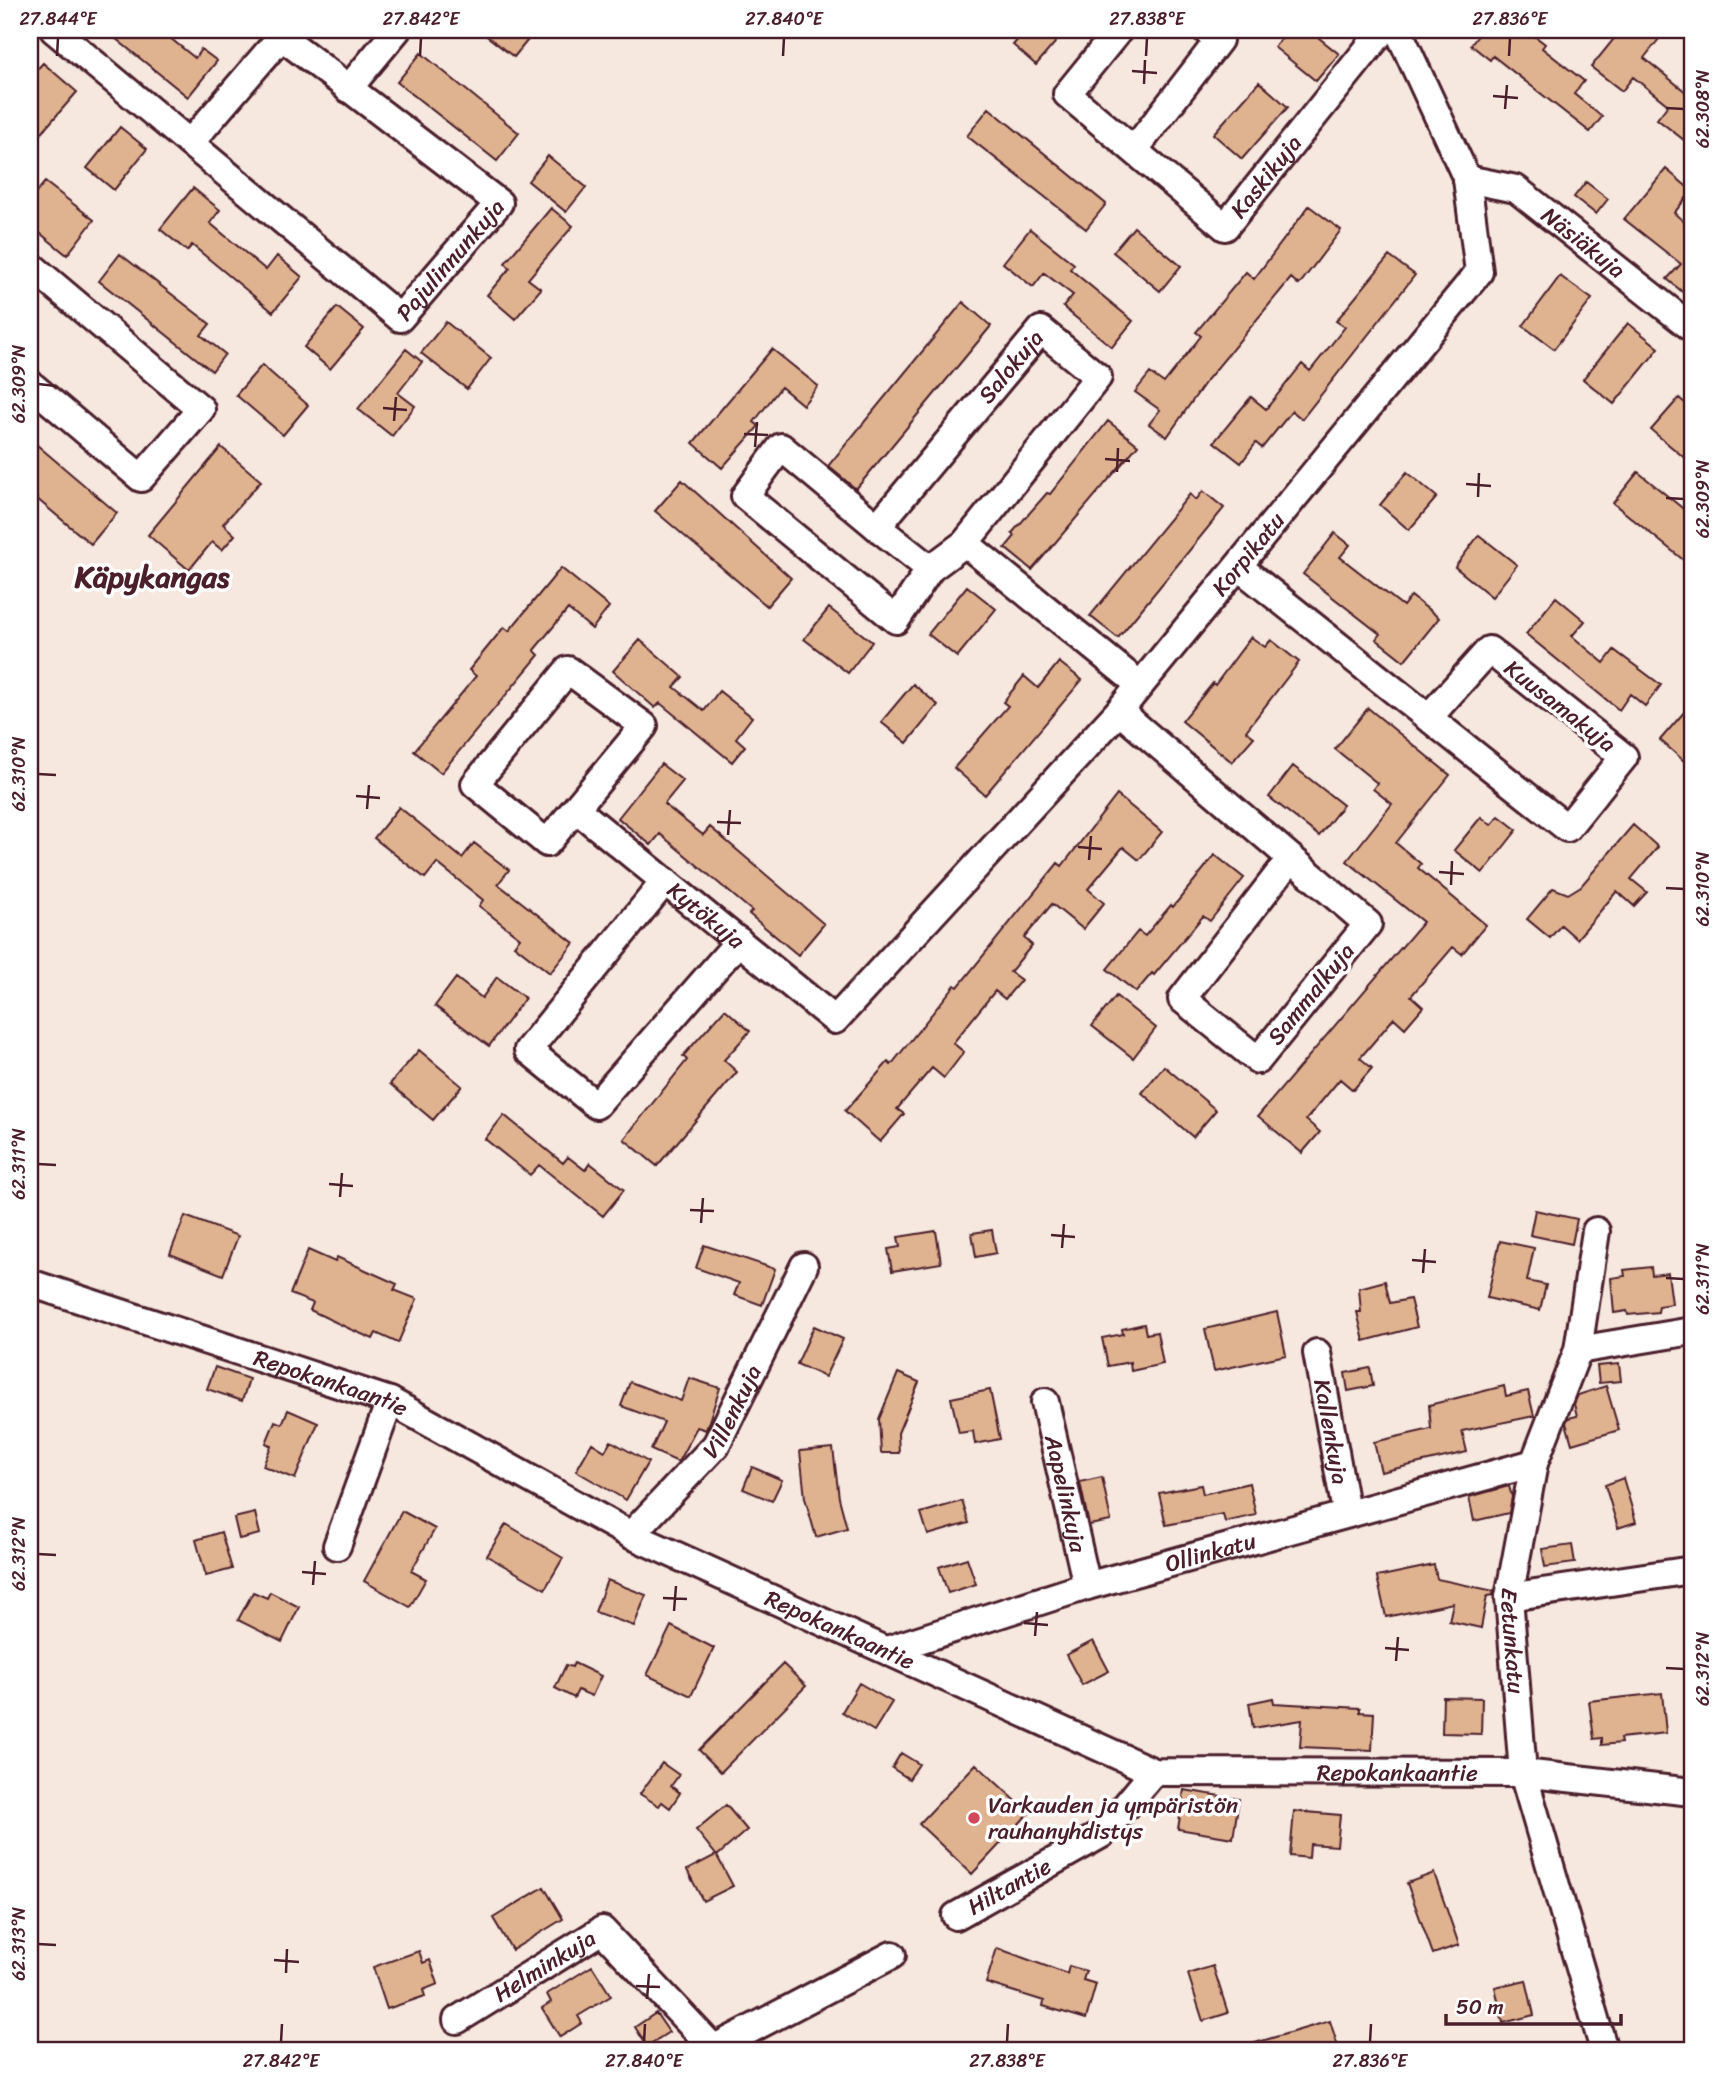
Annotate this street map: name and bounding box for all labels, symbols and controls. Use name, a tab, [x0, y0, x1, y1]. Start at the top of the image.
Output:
text: 27.844°E	[19, 3, 98, 35]
text: 27.842°E	[383, 3, 460, 35]
text: 27.840°E	[745, 3, 824, 35]
text: 27.838°E	[1109, 3, 1186, 35]
text: 27.836°E	[1473, 3, 1548, 35]
text: 62.308°N	[1687, 69, 1719, 148]
street label: Kaskikuja	[1219, 125, 1312, 227]
street label: Pajulinnunkuja	[385, 189, 515, 331]
street label: Näsiäkuja	[1532, 196, 1635, 289]
street label: Salokuja	[967, 320, 1054, 413]
text: 62.309°N	[3, 344, 35, 423]
text: 62.309°N	[1687, 459, 1719, 538]
street label: Korpikatu	[1200, 502, 1296, 605]
district label: Käpykangas	[74, 550, 230, 604]
street label: Kuusamakuja	[1495, 649, 1626, 764]
text: 62.310°N	[3, 736, 35, 812]
text: 62.310°N	[1687, 851, 1719, 927]
street label: Kytökuja	[658, 870, 755, 960]
street label: Sammalkuja	[1256, 933, 1366, 1055]
text: 62.311°N	[3, 1128, 35, 1200]
text: 62.311°N	[1687, 1243, 1719, 1315]
street label: Repokankaantie	[248, 1337, 416, 1428]
street label: Villenkuja	[692, 1357, 773, 1469]
street label: Kallenkuja	[1302, 1376, 1361, 1488]
street label: Aapelinkuja	[1032, 1430, 1099, 1557]
text: 62.312°N	[3, 1516, 35, 1591]
street label: Ollinkatu	[1160, 1520, 1261, 1584]
street label: Repokankaantie	[758, 1578, 922, 1682]
street label: Eetunkatu	[1488, 1585, 1537, 1696]
text: 62.312°N	[1687, 1631, 1719, 1706]
street label: Repokankaantie	[1317, 1752, 1478, 1793]
place label: Varkauden ja ympäristön rauhanyhdistys	[988, 1785, 1239, 1852]
marker: Varkauden ja ympäristön rauhanyhdistys	[966, 1810, 982, 1826]
street label: Hiltantie	[959, 1846, 1059, 1926]
text: 62.313°N	[3, 1907, 35, 1981]
street label: Helminkuja	[485, 1918, 604, 2013]
scale bar	[1446, 1982, 1620, 2026]
text: 50 m	[1456, 1988, 1504, 2026]
text: 27.842°E	[243, 2045, 320, 2077]
text: 27.840°E	[605, 2045, 684, 2077]
text: 27.838°E	[969, 2045, 1046, 2077]
text: 27.836°E	[1333, 2045, 1408, 2077]

